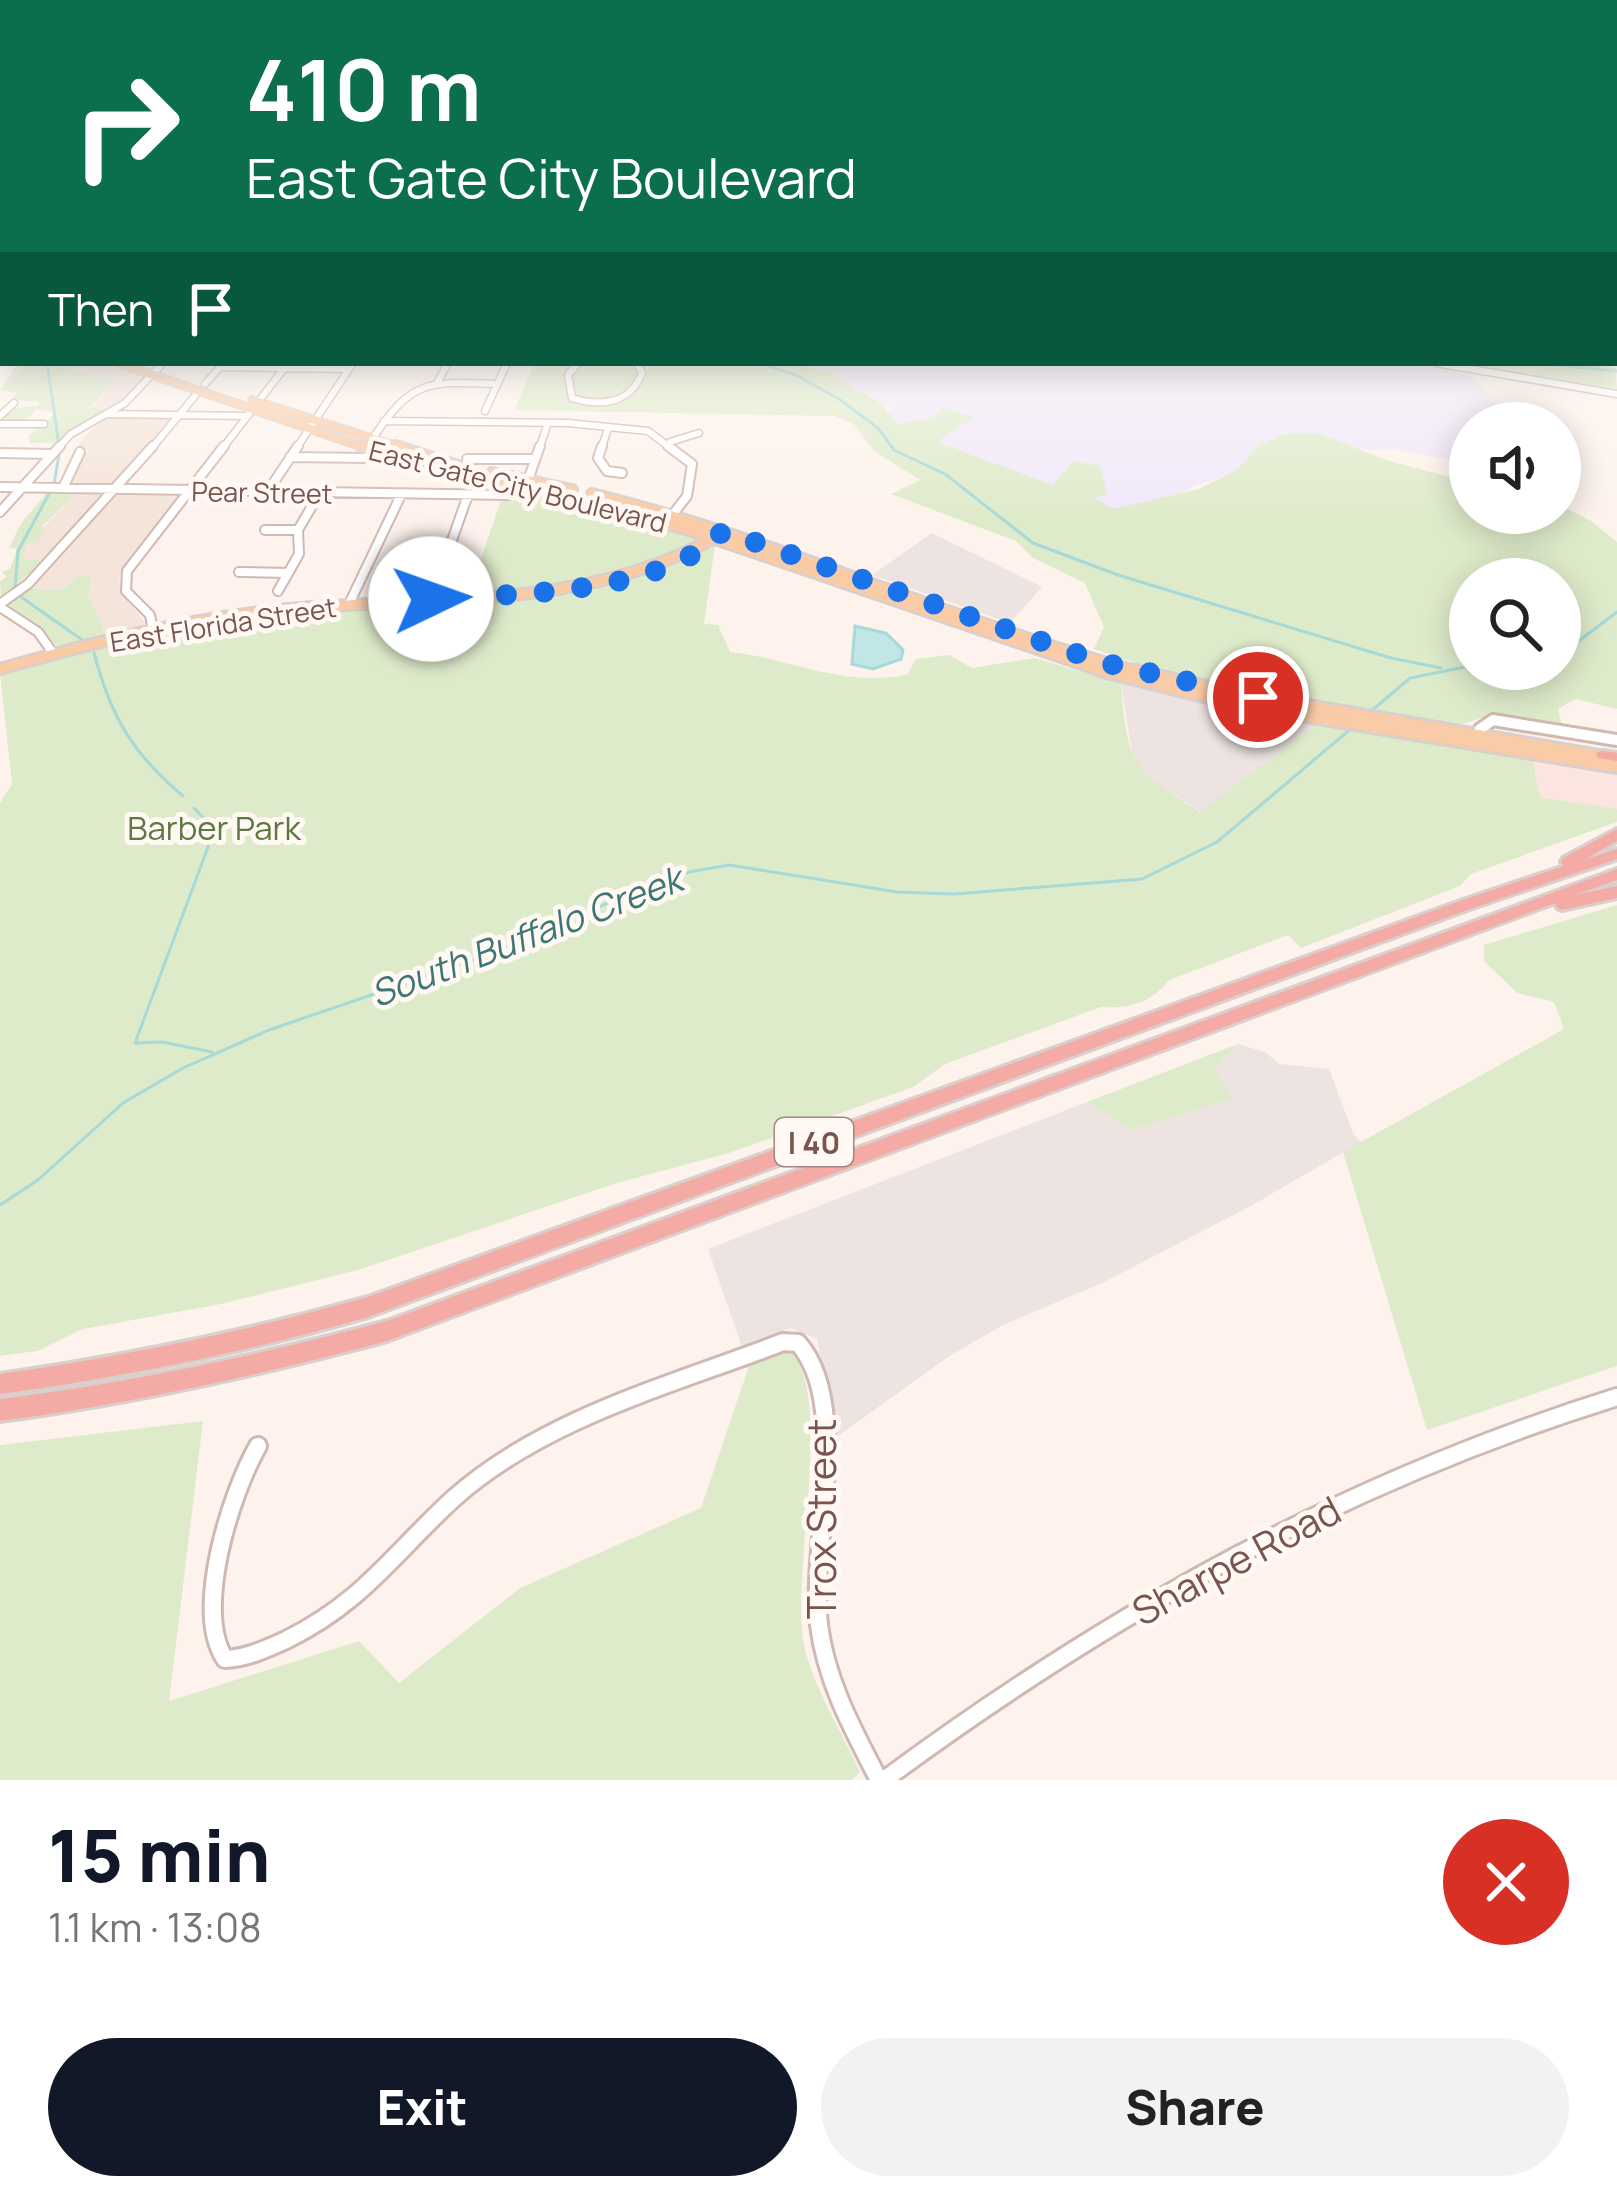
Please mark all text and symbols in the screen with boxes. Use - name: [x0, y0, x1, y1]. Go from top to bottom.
- text: 410 m: [246, 31, 482, 146]
- icon: right: [48, 48, 204, 204]
- text: East Gate City Boulevard: [246, 140, 857, 214]
- icon: arrive: [178, 276, 244, 342]
- text: Then: [48, 278, 154, 340]
- map controls: [1449, 402, 1581, 690]
- button: sound: [1449, 402, 1581, 534]
- street label: East Gate City Boulevard: [365, 431, 671, 541]
- street label: Pear Street: [191, 472, 333, 512]
- position arrow: [368, 536, 494, 662]
- button: search: [1449, 558, 1581, 690]
- street label: East Florida Street: [107, 588, 339, 660]
- pin: [1207, 646, 1309, 748]
- icon: arrive: [1225, 664, 1291, 730]
- park label: Barber Park: [127, 805, 302, 850]
- water label: South Buffalo Creek: [363, 852, 694, 1018]
- road number: I 40: [775, 1118, 853, 1166]
- street label: Trox Street: [794, 1419, 848, 1619]
- street label: Sharpe Road: [1122, 1482, 1350, 1638]
- text: 15 min: [48, 1805, 271, 1904]
- button: close: [1443, 1819, 1569, 1945]
- text: 1.1 km · 13:08: [48, 1900, 262, 1954]
- button: Exit: [48, 2038, 797, 2176]
- button: Share: [821, 2038, 1569, 2176]

